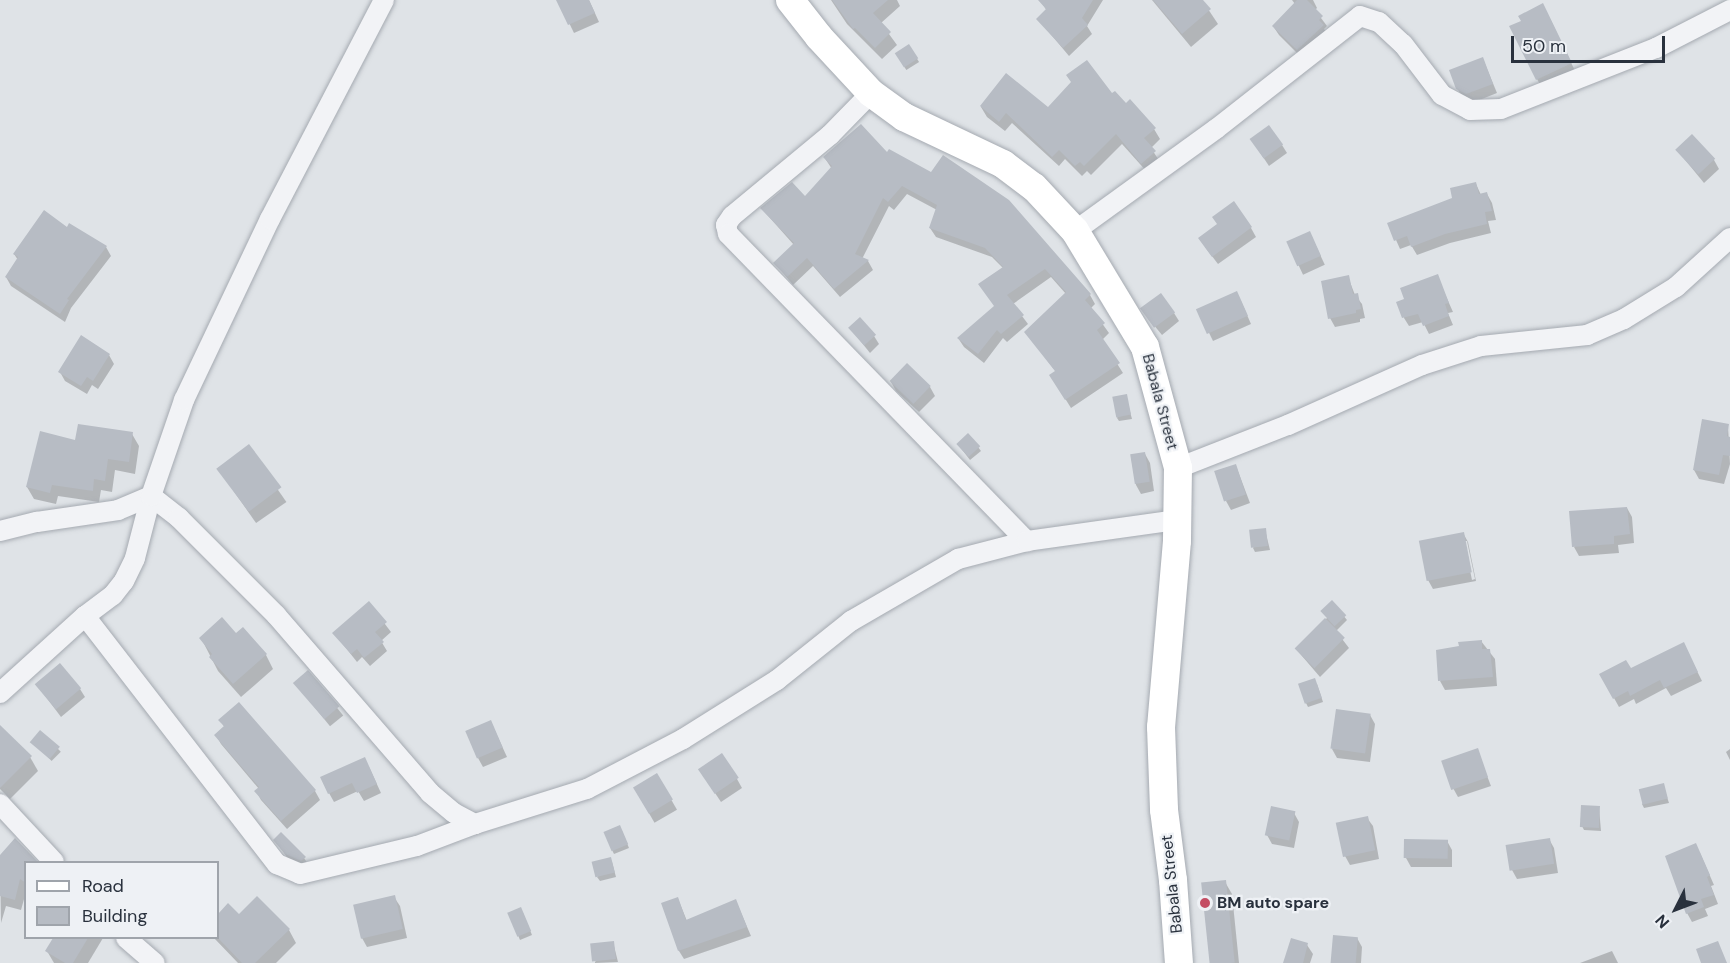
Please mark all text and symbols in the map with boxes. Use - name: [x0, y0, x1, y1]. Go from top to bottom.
- scale bar: [1514, 24, 1668, 62]
- text: 50 m: [1522, 34, 1566, 58]
- street label: Babala Street: [1138, 352, 1182, 452]
- street label: Babala Street: [1157, 834, 1187, 934]
- legend: [24, 861, 219, 939]
- text: Road: [82, 874, 124, 898]
- north arrow: [1646, 879, 1706, 939]
- place label: BM auto spare: [1217, 893, 1329, 913]
- marker: BM auto spare: [1198, 896, 1212, 910]
- text: Building: [82, 904, 147, 928]
- text: N: [1651, 910, 1674, 933]

